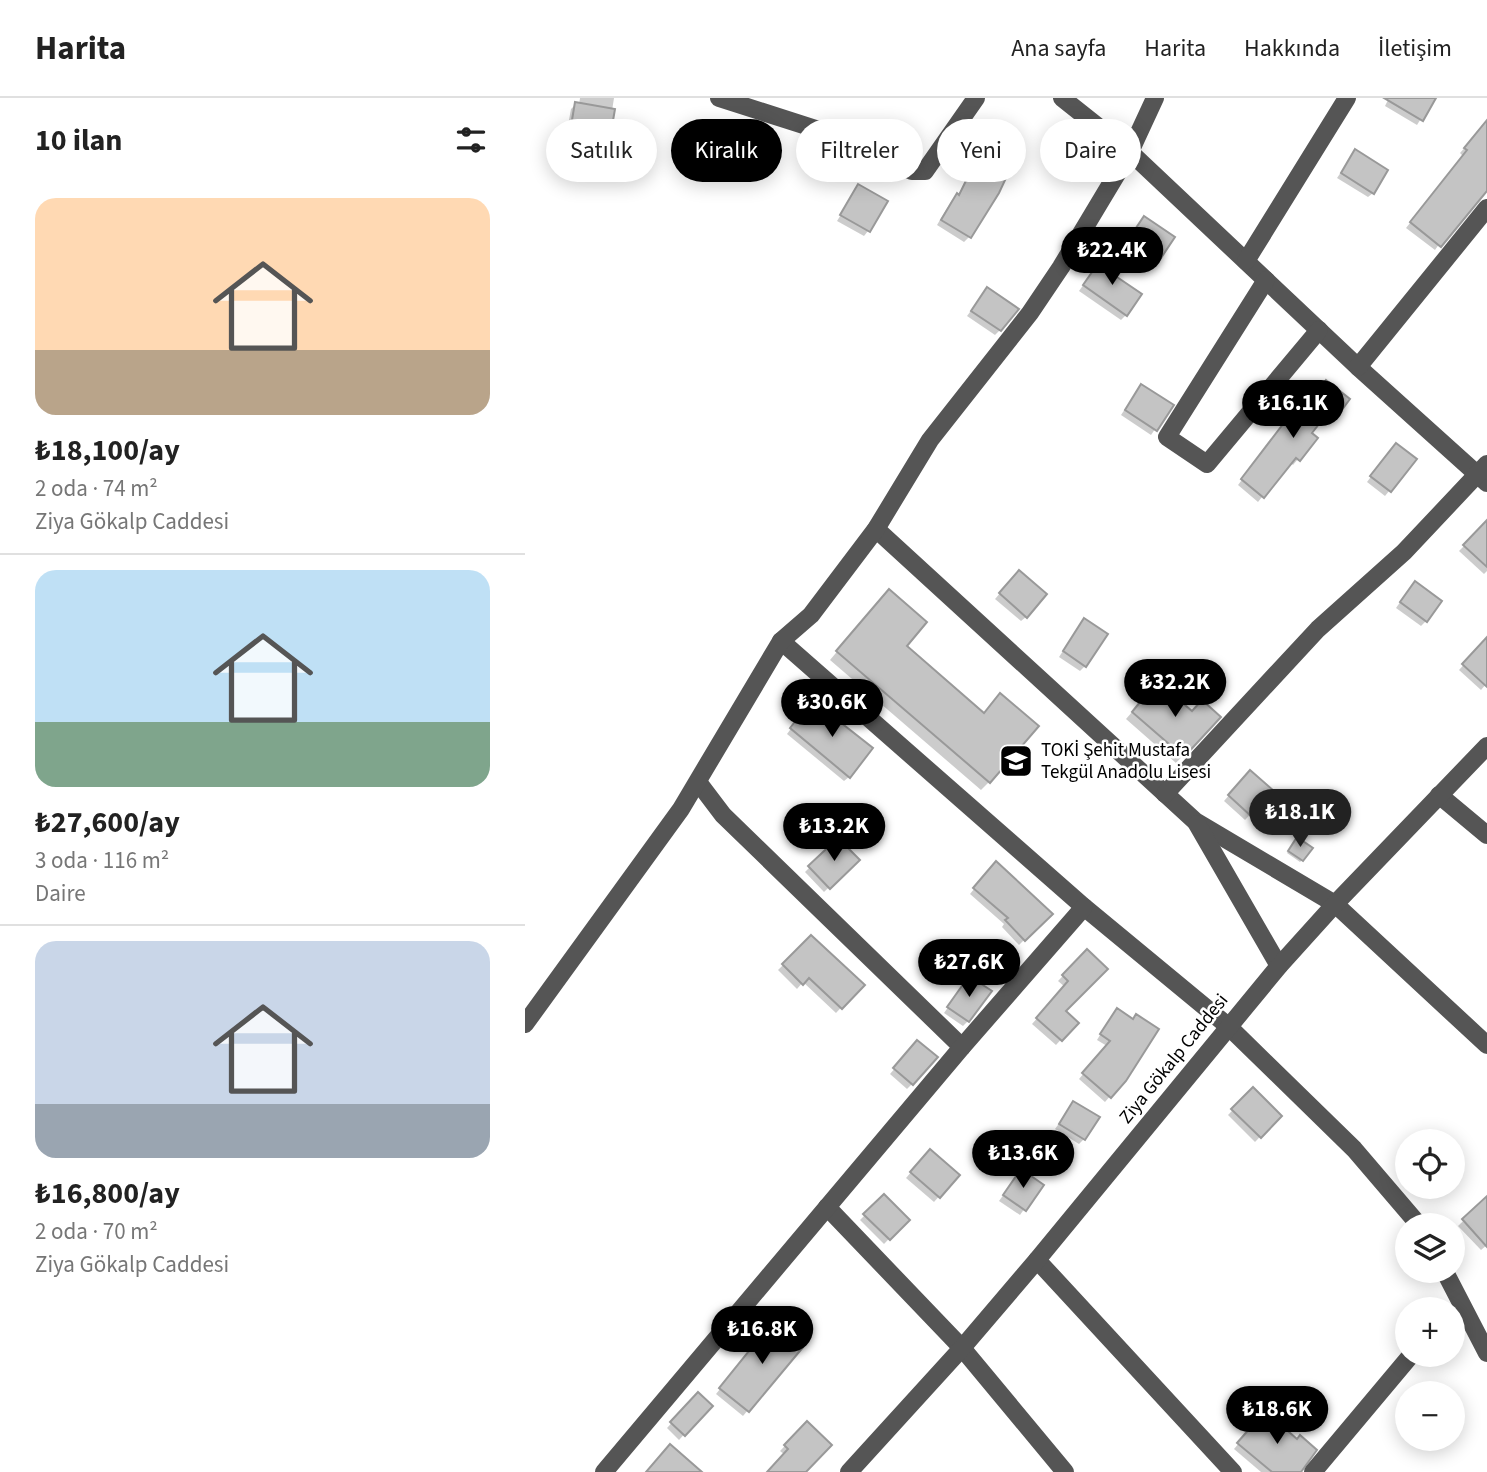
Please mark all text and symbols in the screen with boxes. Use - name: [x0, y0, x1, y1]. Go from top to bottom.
- text: Harita: [35, 25, 126, 72]
- text: Ana sayfa: [1011, 31, 1106, 66]
- text: Harita: [1144, 31, 1206, 66]
- text: Hakkında: [1244, 31, 1340, 66]
- text: İletişim: [1378, 31, 1452, 66]
- text: 10 ilan: [35, 119, 123, 162]
- chip: Satılık: [546, 119, 657, 182]
- chip: Kiralık: [671, 119, 782, 182]
- chip: Filtreler: [796, 119, 923, 182]
- chip: Yeni: [937, 119, 1026, 182]
- chip: Daire: [1040, 119, 1141, 182]
- icon: filters: [452, 121, 490, 159]
- pin: ₺22.4K: [1055, 228, 1169, 287]
- text: ₺22.4K: [1077, 233, 1147, 266]
- icon: home: [200, 243, 326, 369]
- pin: ₺16.1K: [1236, 380, 1350, 440]
- text: ₺16.1K: [1258, 386, 1328, 419]
- text: ₺18,100/ay: [35, 429, 180, 472]
- text: 2 oda · 74 m²: [35, 472, 158, 505]
- text: Ziya Gökalp Caddesi: [35, 505, 229, 538]
- icon: home: [200, 615, 326, 741]
- pin: ₺32.2K: [1118, 660, 1232, 719]
- text: ₺32.2K: [1140, 665, 1210, 698]
- pin: ₺30.6K: [775, 680, 889, 739]
- text: ₺30.6K: [797, 685, 867, 718]
- place label: TOKİ Şehit Mustafa Tekgül Anadolu Lisesi: [1041, 737, 1211, 786]
- school or university icon: TOKİ Şehit Mustafa Tekgül Anadolu Lisesi: [997, 742, 1035, 780]
- pin: ₺18.1K: [1243, 790, 1357, 849]
- text: ₺18.1K: [1265, 795, 1335, 828]
- text: ₺27,600/ay: [35, 801, 180, 844]
- pin: ₺13.2K: [777, 804, 891, 863]
- text: ₺13.2K: [799, 809, 869, 842]
- text: 3 oda · 116 m²: [35, 844, 169, 877]
- text: Daire: [35, 877, 86, 910]
- pin: ₺27.6K: [912, 940, 1026, 999]
- text: ₺27.6K: [934, 945, 1004, 978]
- icon: home: [200, 986, 326, 1112]
- street label: Ziya Gökalp Caddesi: [1113, 988, 1235, 1130]
- map controls: [1395, 1129, 1465, 1451]
- button: locate: [1395, 1129, 1465, 1199]
- pin: ₺13.6K: [966, 1130, 1080, 1190]
- text: ₺13.6K: [988, 1136, 1058, 1169]
- text: ₺16,800/ay: [35, 1172, 180, 1215]
- button: layers: [1395, 1213, 1465, 1283]
- text: 2 oda · 70 m²: [35, 1215, 158, 1248]
- text: Ziya Gökalp Caddesi: [35, 1248, 229, 1281]
- button: +: [1395, 1297, 1465, 1367]
- pin: ₺16.8K: [705, 1306, 819, 1366]
- text: ₺16.8K: [727, 1312, 797, 1345]
- button: −: [1395, 1381, 1465, 1451]
- pin: ₺18.6K: [1220, 1386, 1334, 1446]
- text: ₺18.6K: [1242, 1392, 1312, 1425]

